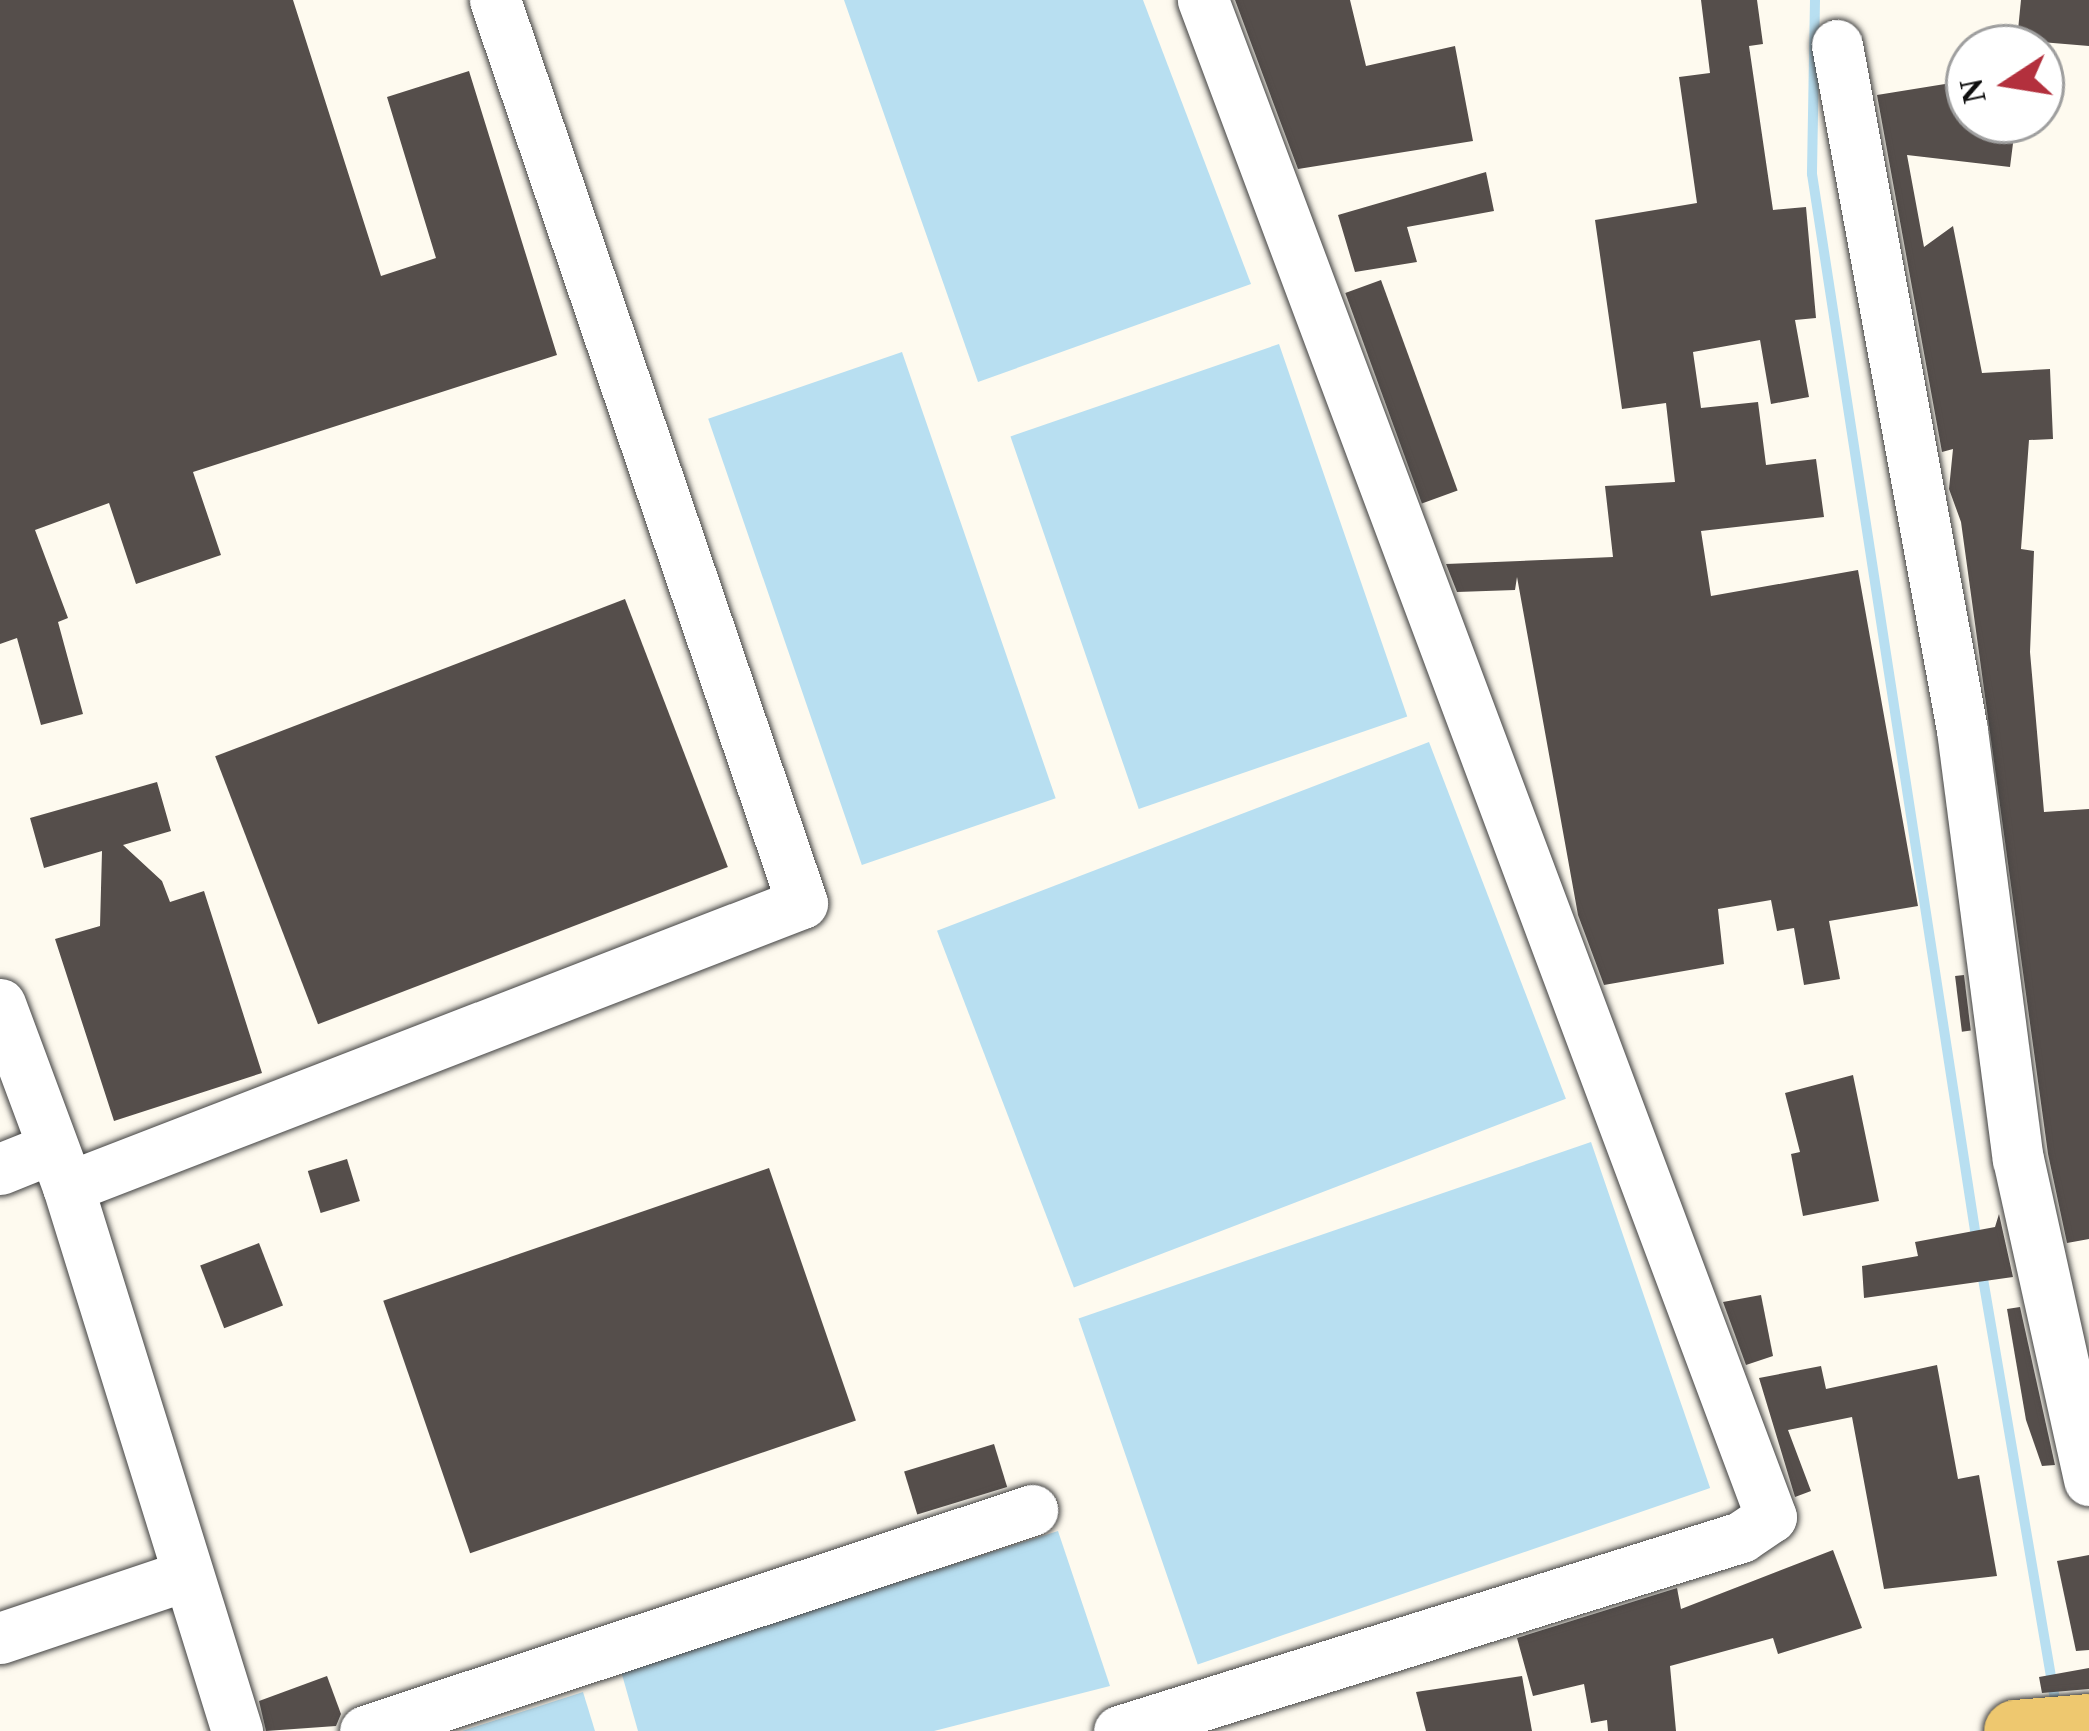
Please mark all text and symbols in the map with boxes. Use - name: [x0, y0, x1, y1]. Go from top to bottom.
- north arrow: [1945, 24, 2065, 144]
- text: N: [1953, 75, 1993, 106]

